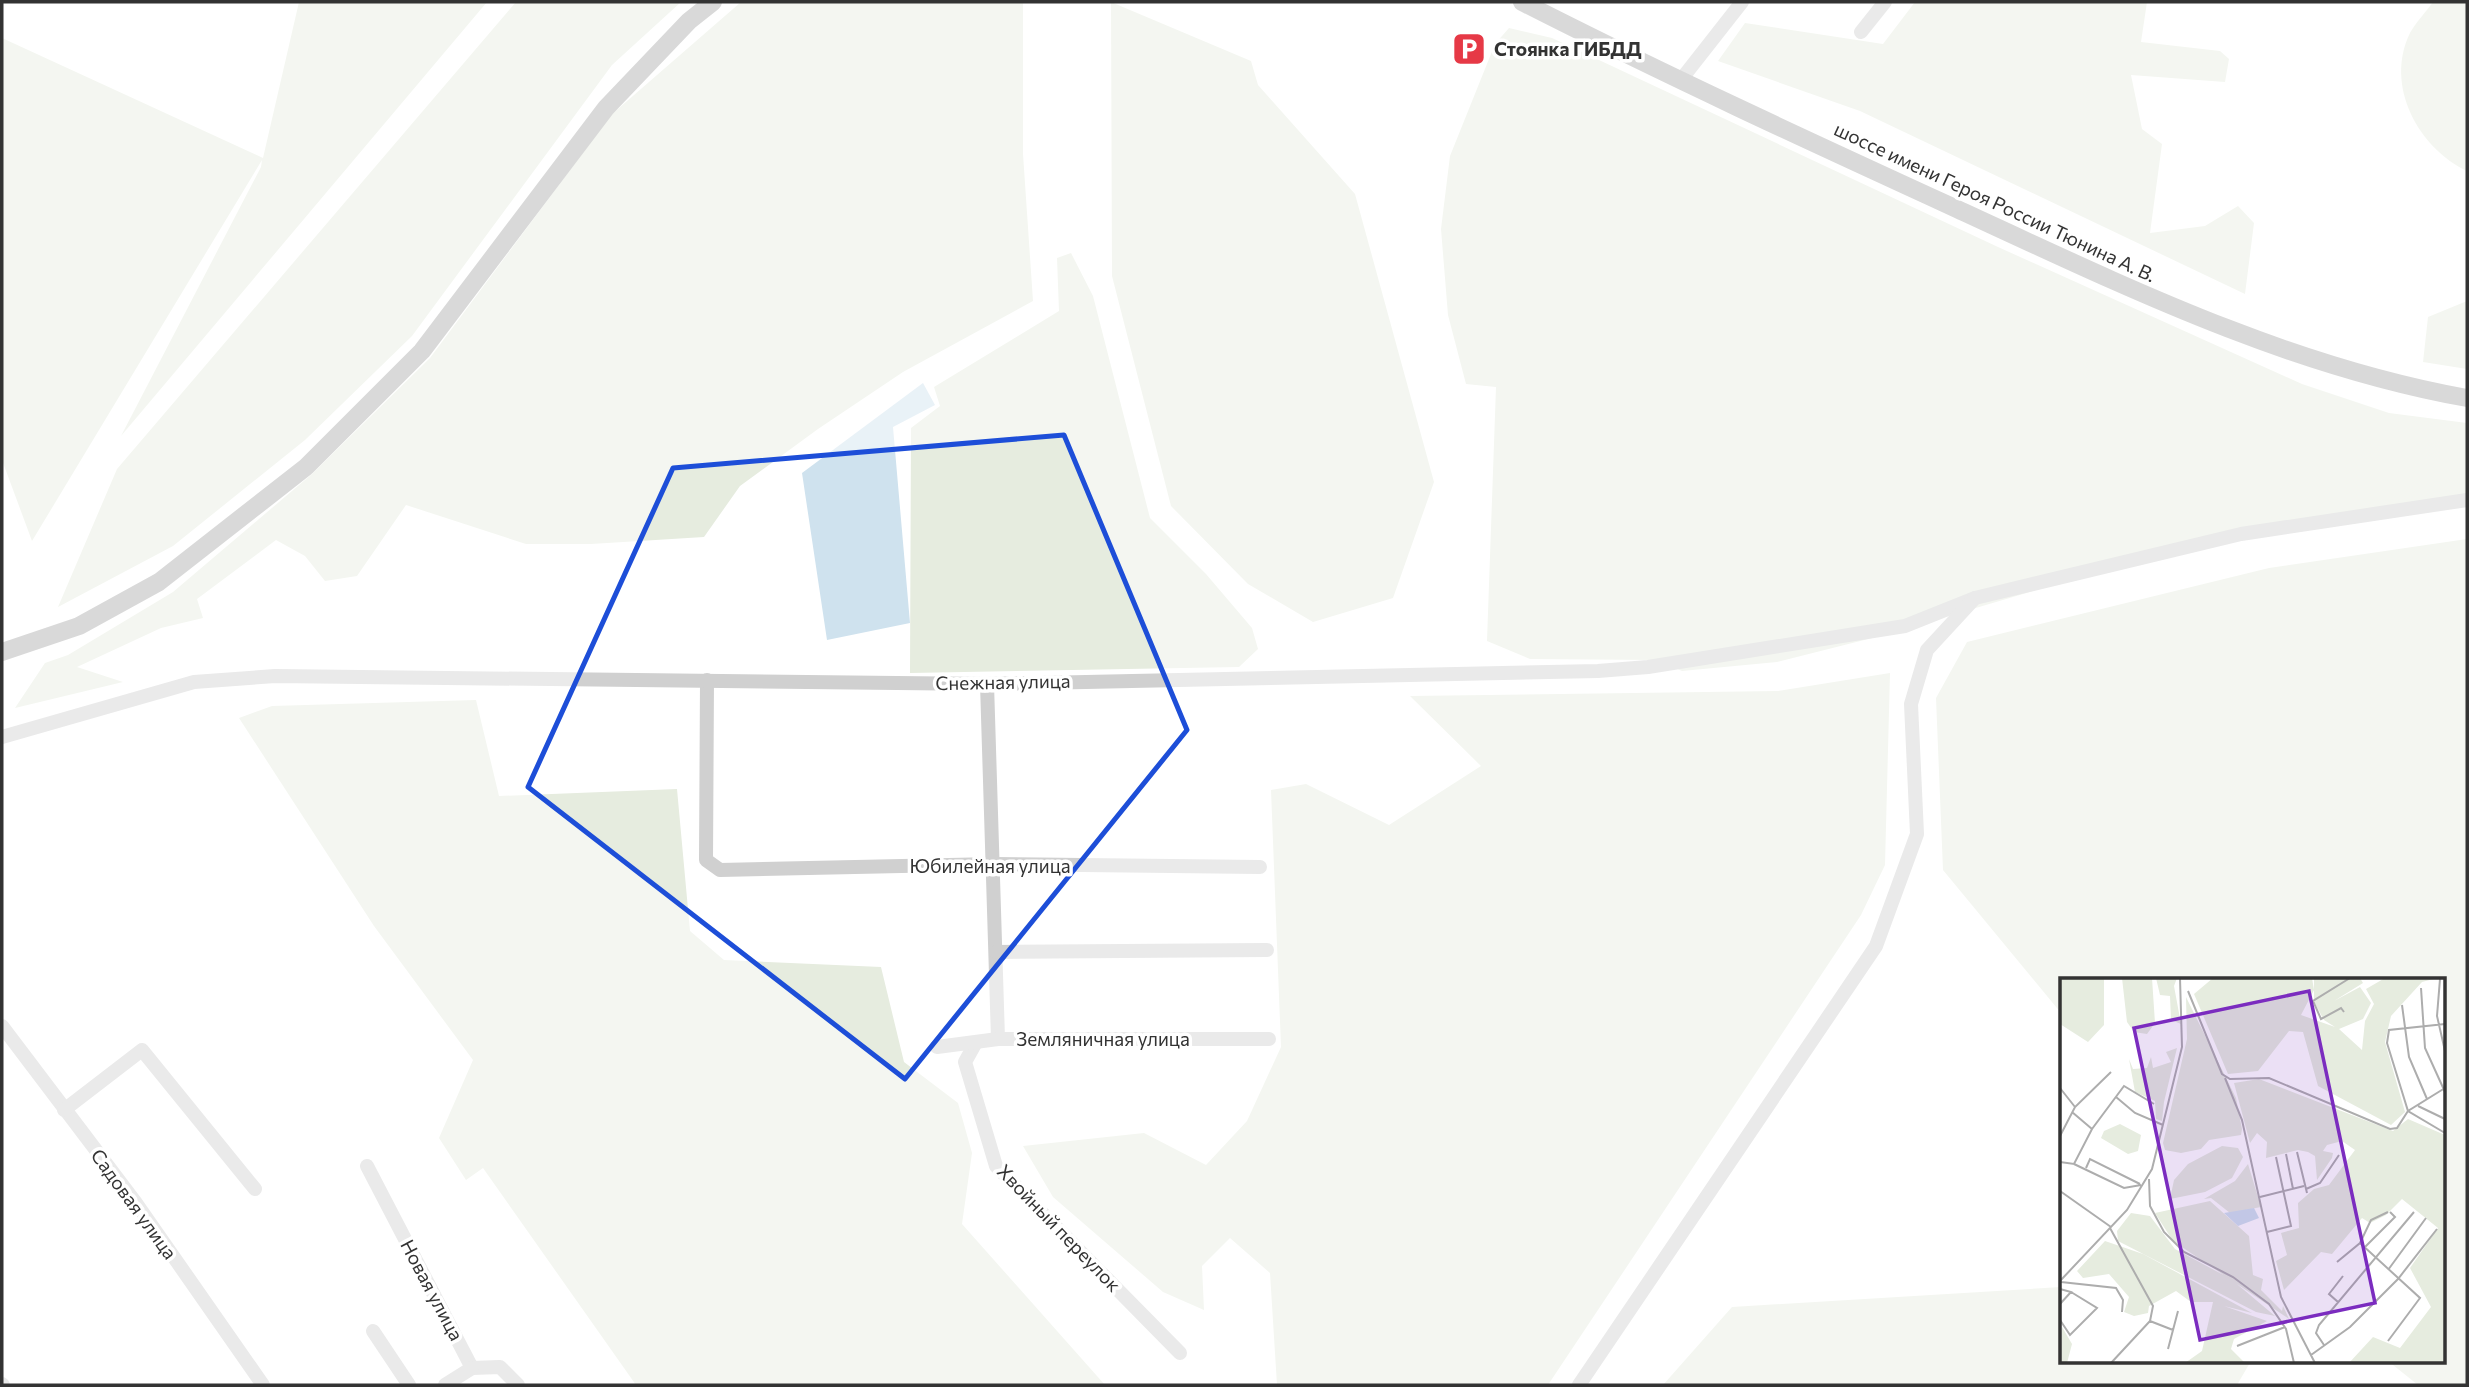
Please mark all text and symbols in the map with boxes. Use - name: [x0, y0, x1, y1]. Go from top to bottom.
- parking icon: Стоянка ГИБДД: [1450, 30, 1488, 68]
- place label: Стоянка ГИБДД: [1494, 37, 1642, 60]
- street label: шоссе имени Героя России Тюнина А. В.: [1831, 117, 2160, 286]
- street label: Снежная улица: [935, 669, 1071, 694]
- street label: Юбилейная улица: [909, 854, 1071, 877]
- inset map: [2060, 978, 2444, 1362]
- street label: Земляничная улица: [1016, 1027, 1190, 1050]
- street label: Садовая улица: [87, 1144, 182, 1263]
- street label: Хвойный переулок: [993, 1159, 1126, 1296]
- street label: Новая улица: [396, 1235, 469, 1344]

